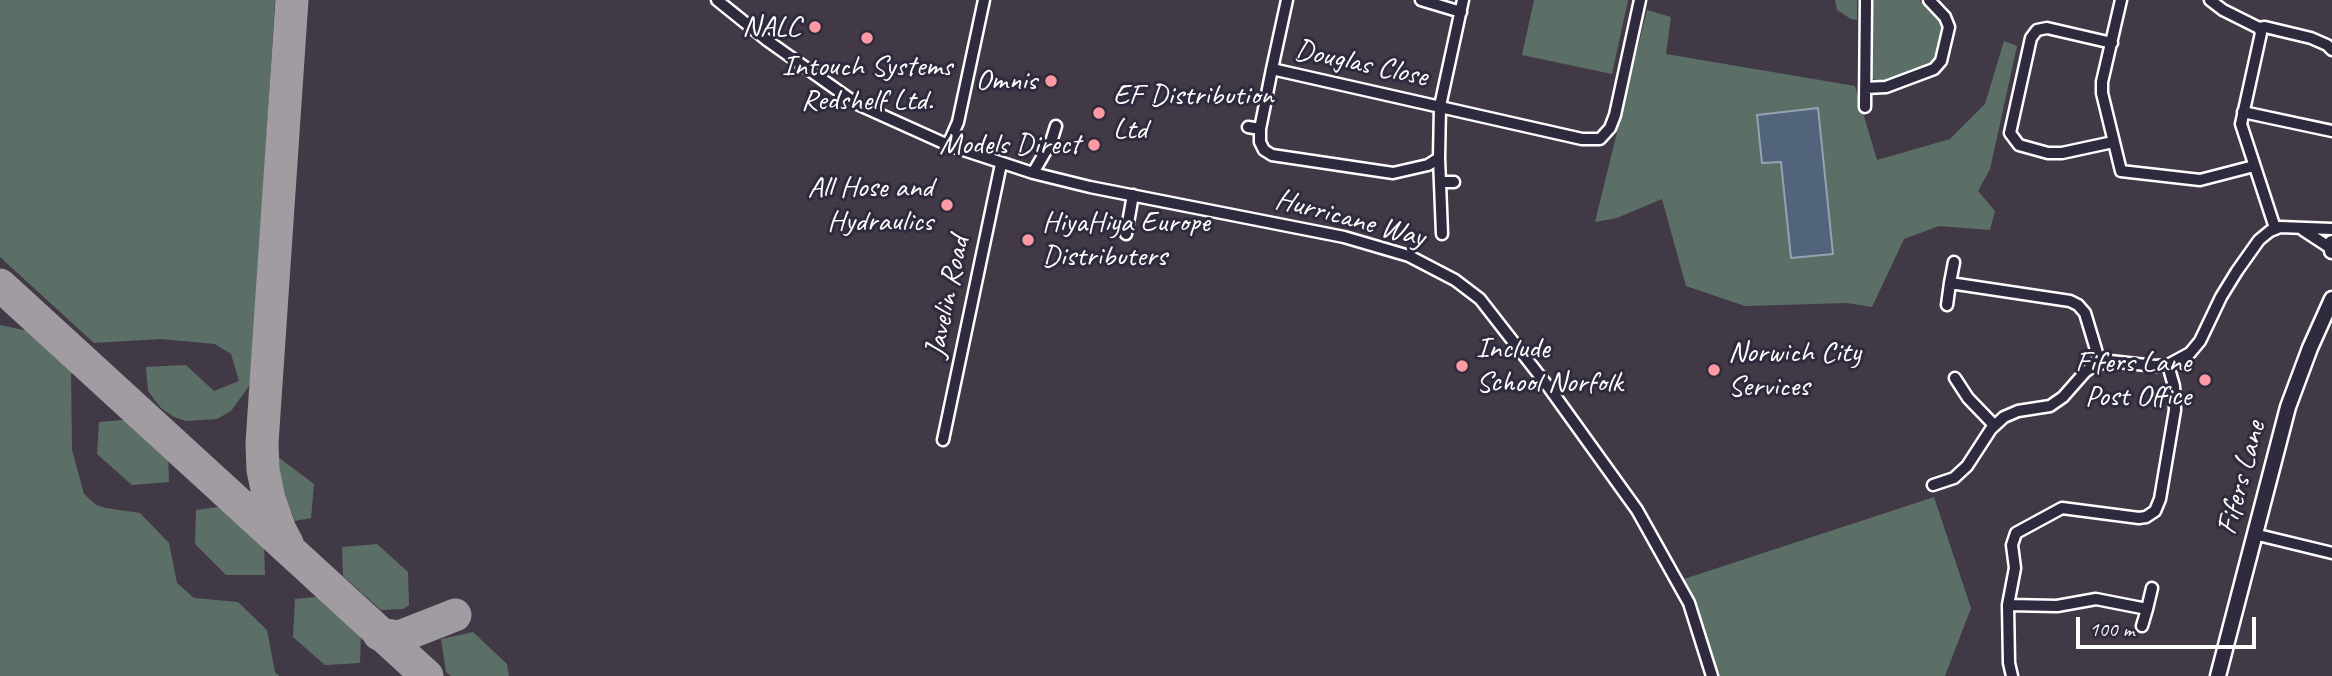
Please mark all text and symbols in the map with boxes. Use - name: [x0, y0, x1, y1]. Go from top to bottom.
- place label: NALC: [742, 9, 801, 45]
- marker: NALC: [807, 19, 823, 35]
- marker: Intouch Systems Redshelf Ltd.: [859, 30, 875, 46]
- street label: Douglas Close: [1291, 32, 1431, 96]
- place label: Intouch Systems Redshelf Ltd.: [782, 49, 952, 119]
- place label: Omnis: [975, 63, 1037, 99]
- marker: Omnis: [1043, 73, 1059, 89]
- place label: EF Distribution Ltd: [1113, 78, 1273, 148]
- marker: EF Distribution Ltd: [1091, 105, 1107, 121]
- place label: Models Direct: [939, 127, 1080, 163]
- marker: Models Direct: [1086, 137, 1102, 153]
- place label: All Hose and Hydraulics: [807, 170, 933, 240]
- street label: Hurricane Way: [1271, 182, 1429, 256]
- marker: All Hose and Hydraulics: [939, 197, 955, 213]
- place label: HiyaHiya Europe Distributers: [1042, 205, 1210, 276]
- marker: HiyaHiya Europe Distributers: [1020, 232, 1036, 248]
- street label: Javelin Road: [918, 233, 978, 361]
- place label: Include School Norfolk: [1476, 331, 1622, 402]
- place label: Norwich City Services: [1728, 335, 1861, 406]
- place label: Fifers Lane Post Office: [2075, 345, 2191, 416]
- marker: Include School Norfolk: [1454, 358, 1470, 374]
- marker: Norwich City Services: [1706, 362, 1722, 378]
- marker: Fifers Lane Post Office: [2197, 372, 2213, 388]
- street label: Fifers Lane: [2210, 417, 2274, 539]
- scale bar: [2080, 602, 2260, 646]
- text: 100 m: [2089, 616, 2134, 642]

